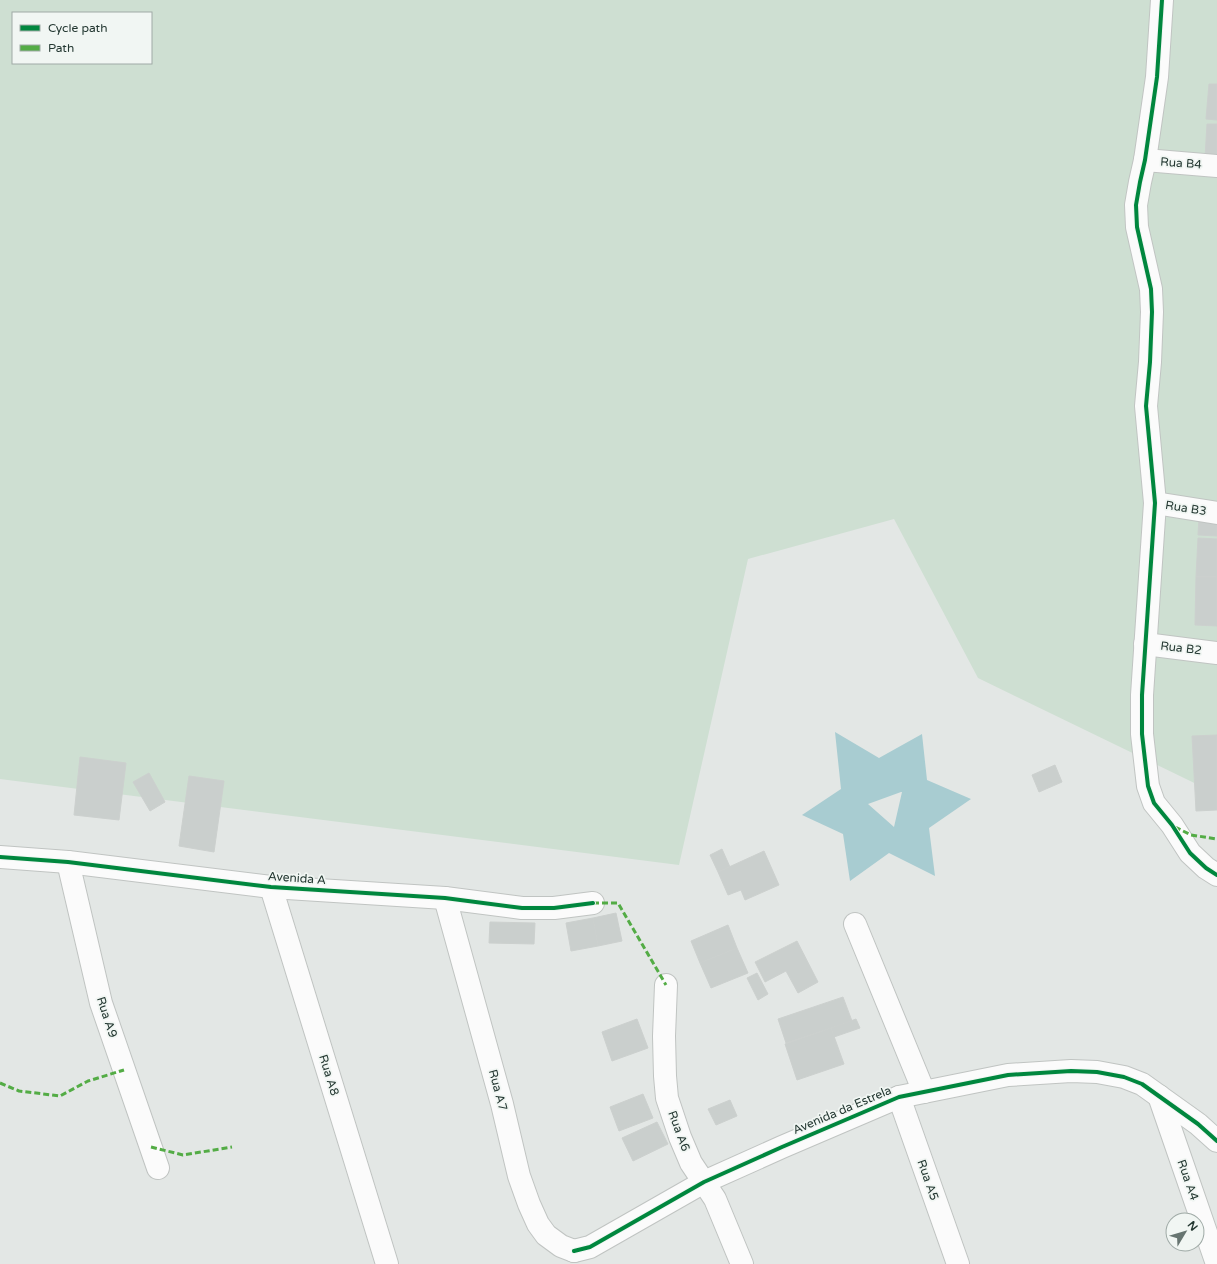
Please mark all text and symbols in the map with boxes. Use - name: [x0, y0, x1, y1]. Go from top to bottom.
- legend: [12, 12, 152, 64]
- text: Cycle path: [48, 21, 107, 35]
- text: Path: [48, 41, 74, 55]
- street label: Rua B4: [1160, 155, 1203, 171]
- street label: Rua B3: [1164, 498, 1208, 518]
- street label: Rua B2: [1160, 639, 1202, 657]
- street label: Avenida A: [267, 869, 327, 887]
- street label: Rua A9: [94, 995, 120, 1039]
- street label: Rua A8: [316, 1053, 342, 1097]
- street label: Rua A7: [486, 1068, 510, 1112]
- street label: Avenida da Estrela: [791, 1083, 893, 1137]
- street label: Rua A6: [665, 1109, 693, 1153]
- street label: Rua A5: [915, 1158, 941, 1202]
- street label: Rua A4: [1175, 1158, 1202, 1203]
- north arrow: [1165, 1212, 1205, 1252]
- text: N: [1185, 1219, 1200, 1234]

